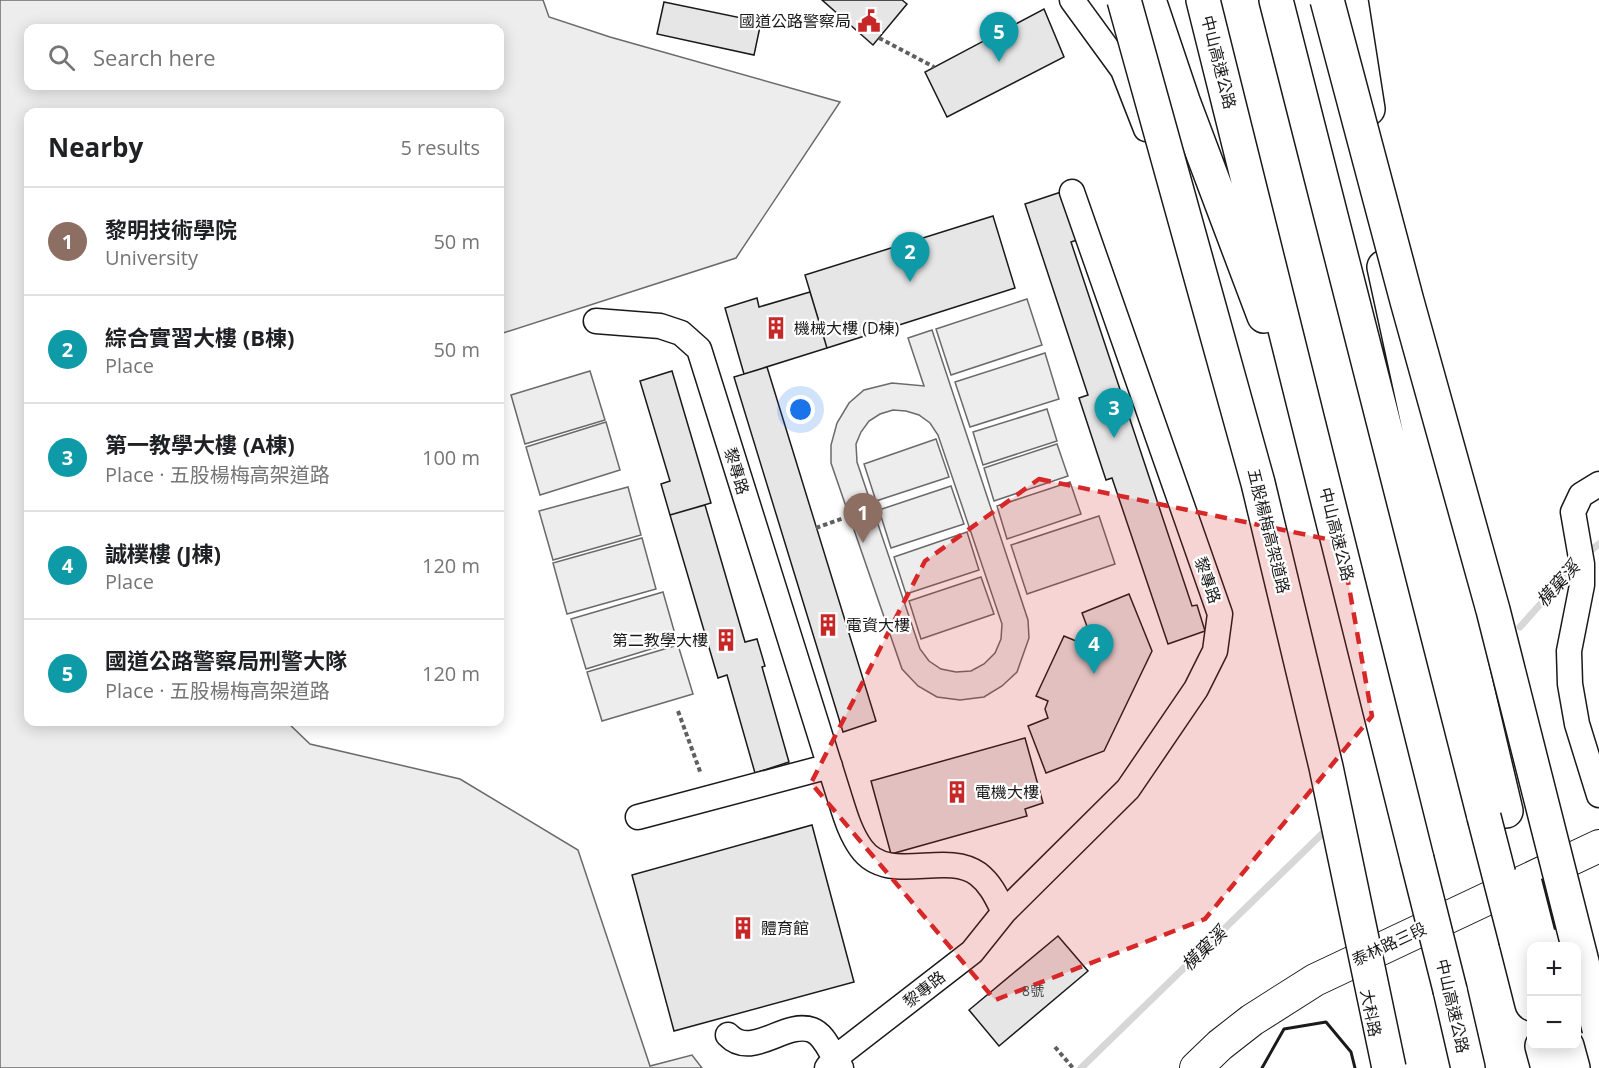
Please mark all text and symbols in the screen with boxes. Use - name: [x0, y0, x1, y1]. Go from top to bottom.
- public building icon: 國道公路警察局: [856, 8, 882, 34]
- place label: 國道公路警察局: [739, 10, 851, 32]
- pin: 5: [980, 13, 1018, 62]
- street label: 中山高速公路: [1197, 13, 1241, 111]
- search box: [24, 24, 504, 90]
- icon: search: [45, 41, 78, 74]
- text: Search here: [93, 42, 216, 72]
- text: Nearby: [48, 129, 143, 165]
- text: 5 results: [400, 134, 480, 161]
- text: 黎明技術學院: [105, 214, 237, 244]
- text: 1: [62, 228, 73, 255]
- text: 50 m: [433, 228, 480, 255]
- pin: 2: [890, 232, 930, 282]
- text: University: [105, 244, 198, 271]
- building icon: 機械大樓 (D棟): [763, 315, 789, 341]
- place label: 機械大樓 (D棟): [794, 317, 899, 339]
- text: 綜合實習大樓 (B棟): [105, 322, 294, 352]
- text: 2: [62, 336, 73, 363]
- text: 50 m: [433, 336, 480, 363]
- text: Place: [105, 352, 154, 379]
- pin: 3: [1094, 388, 1134, 438]
- your location: [786, 395, 815, 424]
- text: 第一教學大樓 (A棟): [105, 429, 295, 459]
- text: 3: [62, 444, 73, 471]
- text: 100 m: [422, 444, 480, 471]
- street label: 黎專路: [719, 445, 755, 497]
- text: Place · 五股楊梅高架道路: [105, 461, 330, 488]
- street label: 五股楊梅高架道路: [1243, 466, 1295, 596]
- street label: 中山高速公路: [1315, 485, 1359, 583]
- pin: 1: [844, 494, 882, 543]
- text: 誠樸樓 (J棟): [105, 538, 221, 568]
- text: 4: [62, 552, 73, 579]
- text: 120 m: [422, 552, 480, 579]
- water label: 橫窠溪: [1530, 553, 1586, 611]
- street label: 黎專路: [1190, 554, 1226, 606]
- text: Place: [105, 568, 154, 595]
- building icon: 電資大樓: [815, 612, 841, 638]
- place label: 電資大樓: [846, 614, 910, 636]
- pin: 4: [1074, 624, 1114, 674]
- building icon: 第二教學大樓: [713, 627, 739, 653]
- place label: 第二教學大樓: [612, 629, 708, 651]
- text: 國道公路警察局刑警大隊: [105, 645, 347, 675]
- text: 5: [62, 660, 73, 687]
- text: 120 m: [422, 660, 480, 687]
- text: Place · 五股楊梅高架道路: [105, 677, 330, 704]
- building icon: 電機大樓: [944, 779, 970, 805]
- place label: 電機大樓: [975, 781, 1039, 803]
- building icon: 體育館: [730, 915, 756, 941]
- place label: 體育館: [761, 917, 809, 939]
- street label: 泰林路三段: [1348, 917, 1430, 971]
- water label: 橫窠溪: [1176, 919, 1233, 976]
- map controls: [1527, 942, 1581, 1050]
- button: +: [1527, 942, 1581, 996]
- street label: 中山高速公路: [1431, 957, 1475, 1055]
- street label: 黎專路: [898, 966, 950, 1012]
- house number: 8號: [1022, 981, 1044, 1000]
- street label: 大科路: [1356, 987, 1386, 1039]
- button: −: [1527, 996, 1581, 1050]

